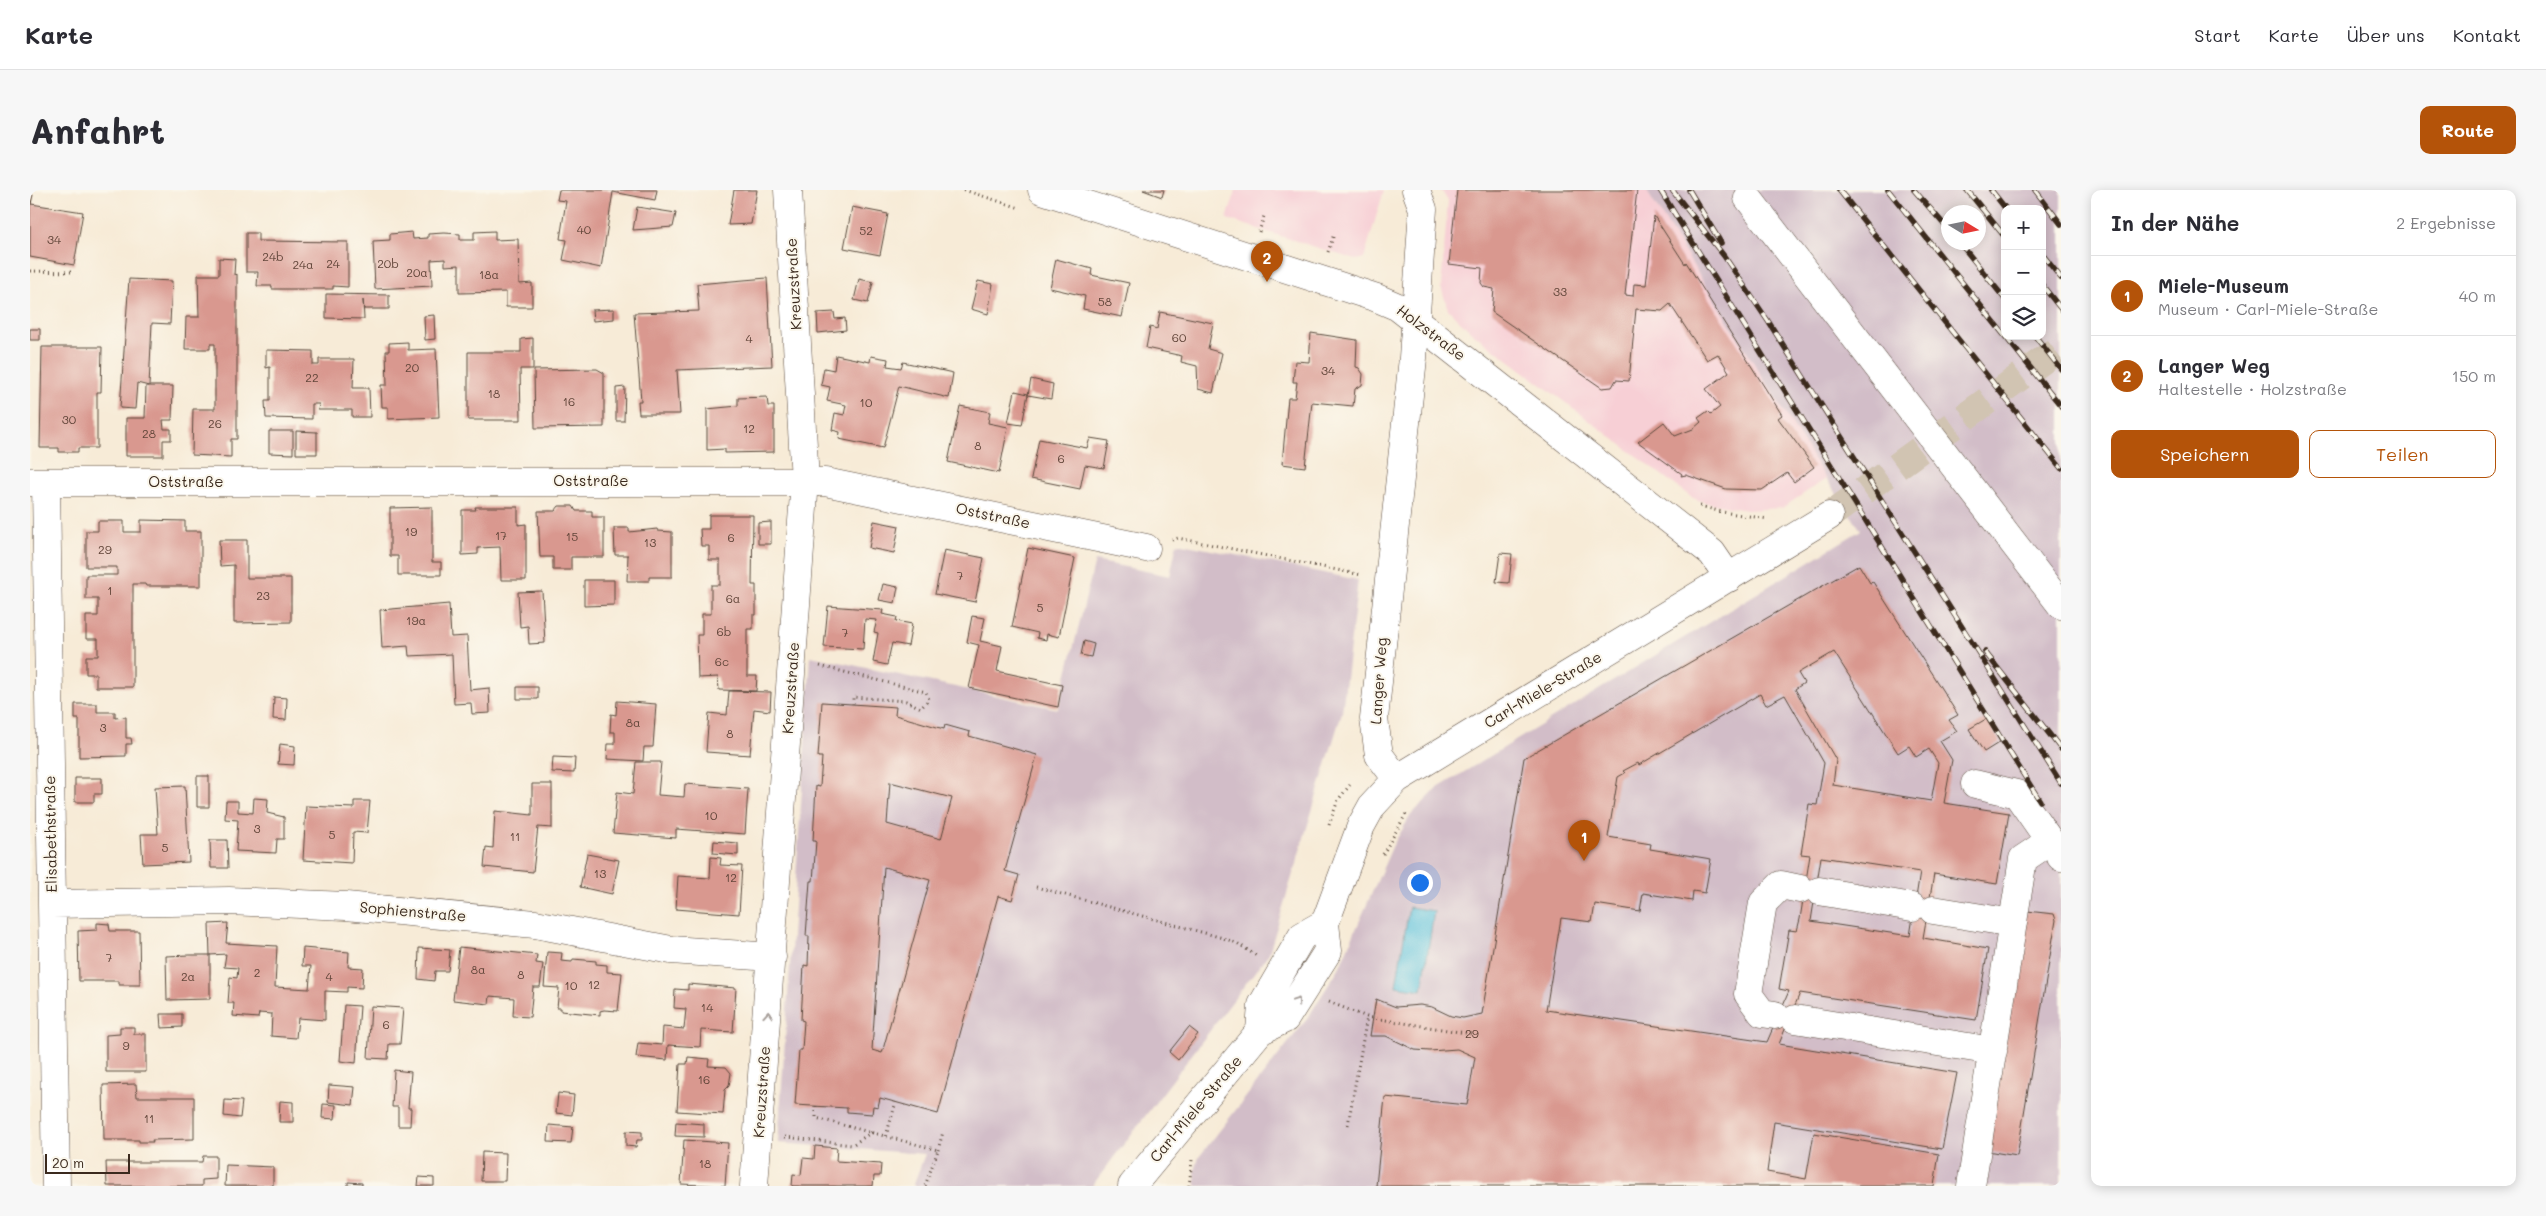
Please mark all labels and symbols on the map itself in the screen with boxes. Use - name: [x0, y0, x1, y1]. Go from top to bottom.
- north arrow: [1941, 205, 1986, 250]
- house number: 40: [577, 221, 592, 237]
- house number: 52: [859, 222, 873, 238]
- house number: 34: [47, 231, 61, 247]
- street label: Kreuzstraße: [781, 238, 805, 331]
- pin: 2: [1251, 241, 1283, 282]
- house number: 24b: [262, 248, 284, 264]
- house number: 24: [326, 255, 340, 271]
- house number: 20b: [377, 255, 399, 271]
- house number: 24a: [292, 256, 314, 272]
- house number: 20a: [406, 264, 428, 280]
- house number: 18a: [479, 266, 499, 282]
- house number: 33: [1553, 283, 1567, 299]
- house number: 58: [1098, 293, 1112, 309]
- street label: Holzstraße: [1393, 300, 1470, 365]
- house number: 60: [1172, 329, 1187, 345]
- house number: 4: [745, 330, 753, 346]
- house number: 20: [405, 359, 420, 375]
- house number: 34: [1321, 362, 1335, 378]
- house number: 22: [305, 369, 319, 385]
- house number: 18: [488, 385, 500, 401]
- house number: 16: [563, 393, 575, 409]
- house number: 10: [860, 394, 873, 410]
- house number: 30: [62, 411, 77, 427]
- house number: 26: [208, 415, 222, 431]
- house number: 12: [743, 420, 755, 436]
- house number: 28: [142, 425, 156, 441]
- house number: 8: [974, 437, 982, 453]
- house number: 6: [1057, 450, 1065, 466]
- street label: Oststraße: [553, 470, 629, 490]
- street label: Oststraße: [148, 471, 224, 491]
- street label: Oststraße: [954, 497, 1032, 533]
- house number: 19: [405, 523, 417, 539]
- house number: 17: [495, 527, 507, 543]
- house number: 15: [566, 528, 578, 544]
- house number: 6: [727, 529, 735, 545]
- house number: 13: [644, 534, 656, 550]
- house number: 29: [98, 541, 112, 557]
- house number: 7: [957, 567, 964, 583]
- house number: 1: [107, 582, 113, 598]
- house number: 23: [256, 587, 270, 603]
- house number: 6a: [726, 590, 740, 606]
- house number: 5: [1037, 599, 1044, 615]
- house number: 19a: [406, 612, 426, 628]
- house number: 6b: [717, 623, 731, 639]
- house number: 7: [842, 624, 849, 640]
- street label: Langer Weg: [1365, 637, 1391, 725]
- street label: Kreuzstraße: [777, 641, 803, 735]
- street label: Carl-Miele-Straße: [1480, 646, 1605, 732]
- house number: 6c: [715, 653, 729, 669]
- house number: 8a: [626, 714, 640, 730]
- house number: 3: [99, 719, 107, 735]
- house number: 8: [726, 725, 734, 741]
- street label: Elisabethstraße: [39, 775, 61, 893]
- house number: 10: [705, 807, 718, 823]
- house number: 3: [253, 820, 261, 836]
- pin: 1: [1568, 820, 1600, 861]
- house number: 5: [329, 826, 336, 842]
- house number: 11: [510, 828, 520, 844]
- house number: 5: [162, 839, 169, 855]
- house number: 13: [594, 865, 606, 881]
- house number: 12: [725, 869, 737, 885]
- your location: [1407, 870, 1433, 896]
- street label: Sophienstraße: [359, 896, 467, 926]
- house number: 7: [106, 949, 113, 965]
- house number: 8a: [471, 961, 485, 977]
- house number: 2: [254, 964, 260, 980]
- house number: 8: [517, 966, 525, 982]
- house number: 2a: [181, 968, 195, 984]
- house number: 4: [325, 968, 333, 984]
- house number: 12: [588, 976, 600, 992]
- house number: 10: [565, 977, 578, 993]
- one-way arrow: [1291, 997, 1300, 1007]
- house number: 14: [701, 999, 713, 1015]
- one-way arrow: [762, 1011, 773, 1019]
- house number: 6: [382, 1016, 390, 1032]
- house number: 29: [1465, 1025, 1479, 1041]
- house number: 9: [122, 1037, 130, 1053]
- street label: Kreuzstraße: [748, 1045, 774, 1139]
- street label: Carl-Miele-Straße: [1145, 1051, 1246, 1166]
- house number: 16: [698, 1071, 710, 1087]
- house number: 11: [144, 1110, 154, 1126]
- scale bar: [45, 1151, 130, 1174]
- house number: 18: [699, 1155, 711, 1171]

